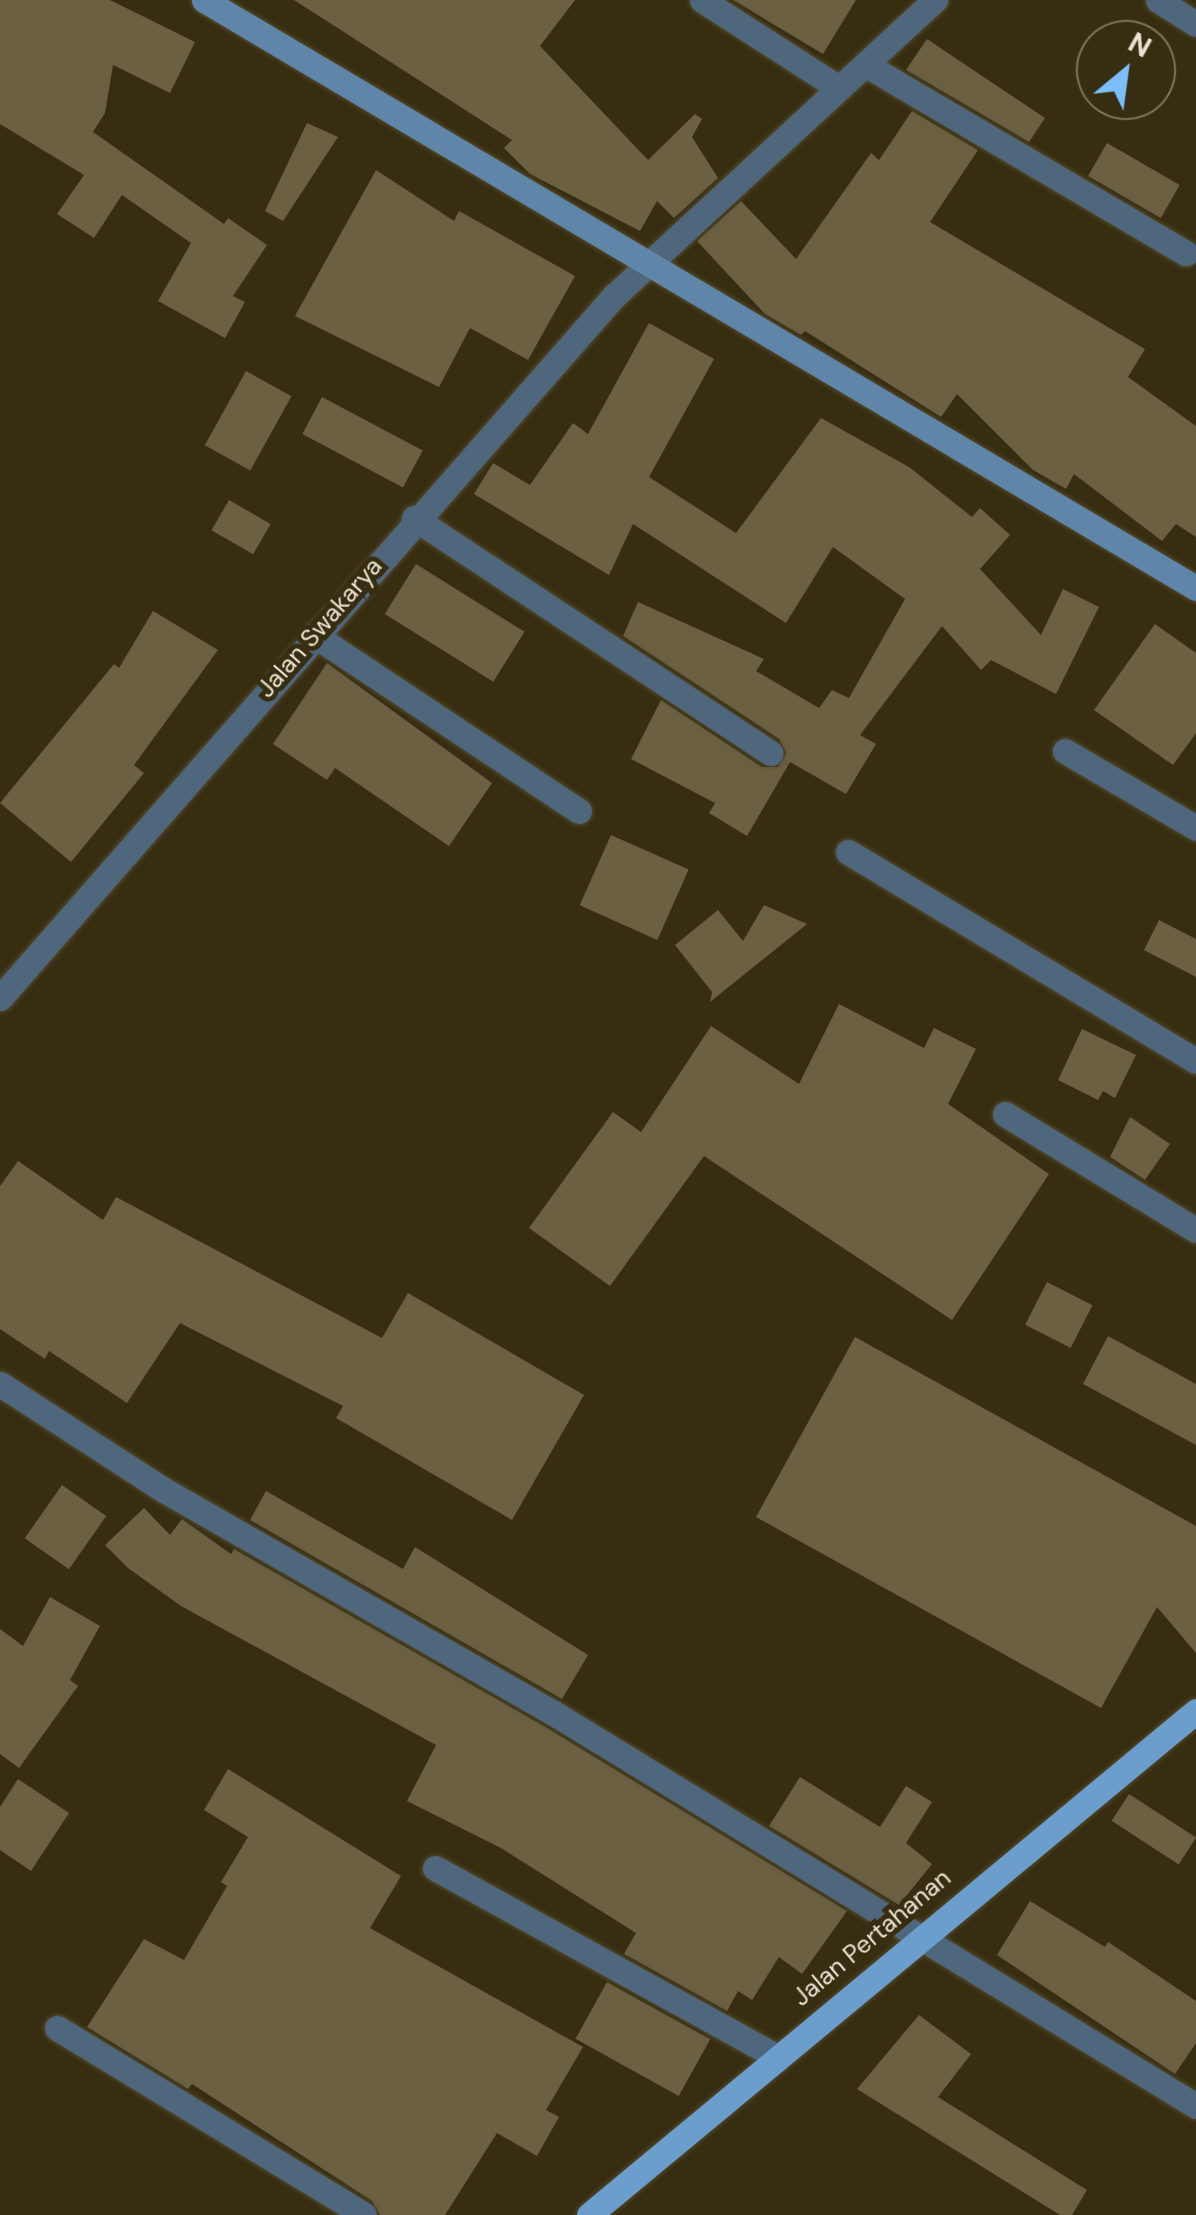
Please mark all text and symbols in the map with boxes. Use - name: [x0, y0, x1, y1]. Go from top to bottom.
- north arrow: [1076, 20, 1176, 120]
- text: N: [1122, 24, 1158, 66]
- street label: Jalan Swakarya: [251, 552, 389, 704]
- street label: Jalan Pertahanan: [787, 1863, 957, 2013]

